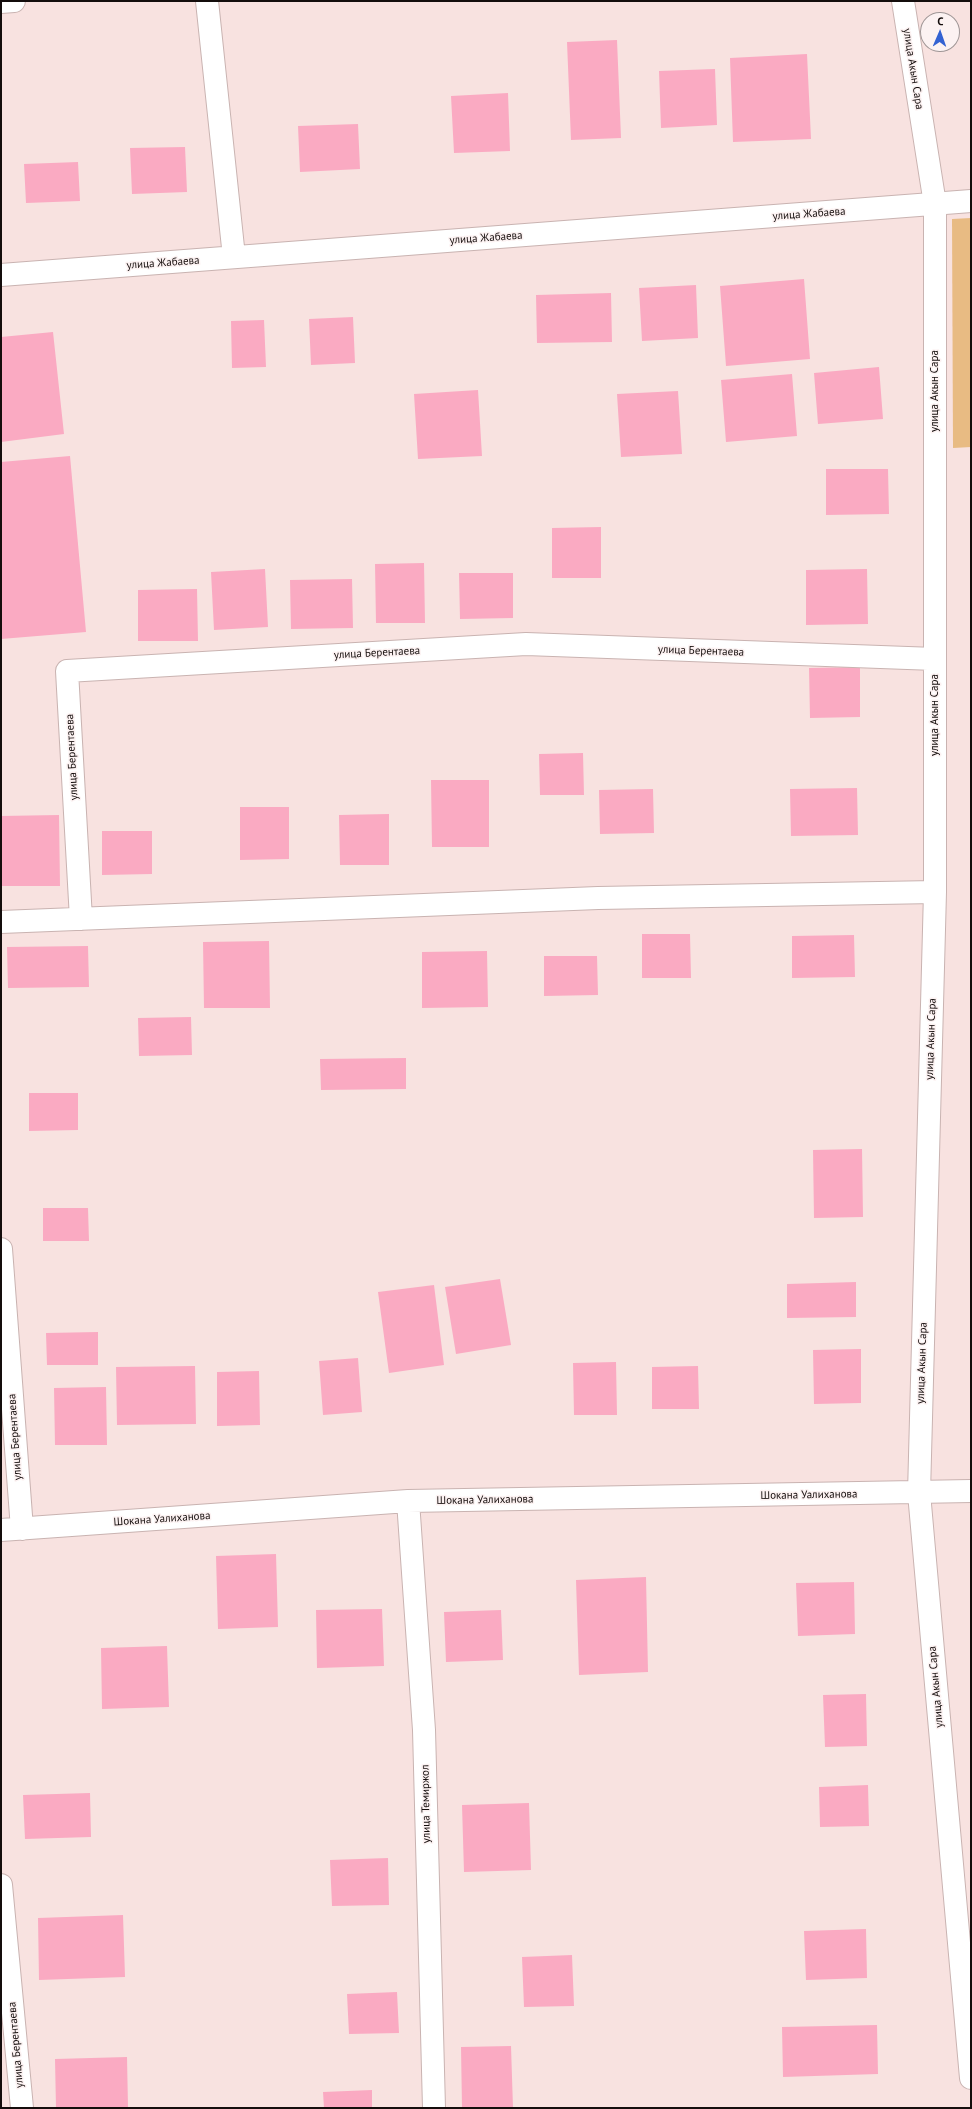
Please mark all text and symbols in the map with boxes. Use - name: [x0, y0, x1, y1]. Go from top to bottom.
- north arrow: [920, 12, 960, 52]
- text: С: [937, 14, 944, 28]
- street label: улица Акын Сара: [900, 28, 926, 110]
- street label: улица Жабаева: [772, 205, 846, 223]
- street label: улица Жабаева: [449, 229, 523, 247]
- street label: улица Жабаева: [126, 254, 200, 272]
- street label: улица Акын Сара: [928, 350, 942, 432]
- street label: улица Берентаева: [658, 643, 744, 659]
- street label: улица Берентаева: [334, 644, 420, 662]
- street label: улица Акын Сара: [928, 674, 942, 756]
- street label: улица Берентаева: [63, 714, 81, 800]
- street label: улица Акын Сара: [923, 998, 939, 1080]
- street label: улица Акын Сара: [914, 1322, 930, 1404]
- street label: улица Берентаева: [5, 1393, 25, 1481]
- street label: Шокана Уалиханова: [760, 1488, 858, 1502]
- street label: Шокана Уалиханова: [436, 1493, 534, 1507]
- street label: Шокана Уалиханова: [113, 1509, 211, 1529]
- street label: улица Акын Сара: [926, 1646, 946, 1728]
- street label: улица Темиржол: [419, 1765, 433, 1843]
- street label: улица Берентаева: [6, 2001, 26, 2089]

